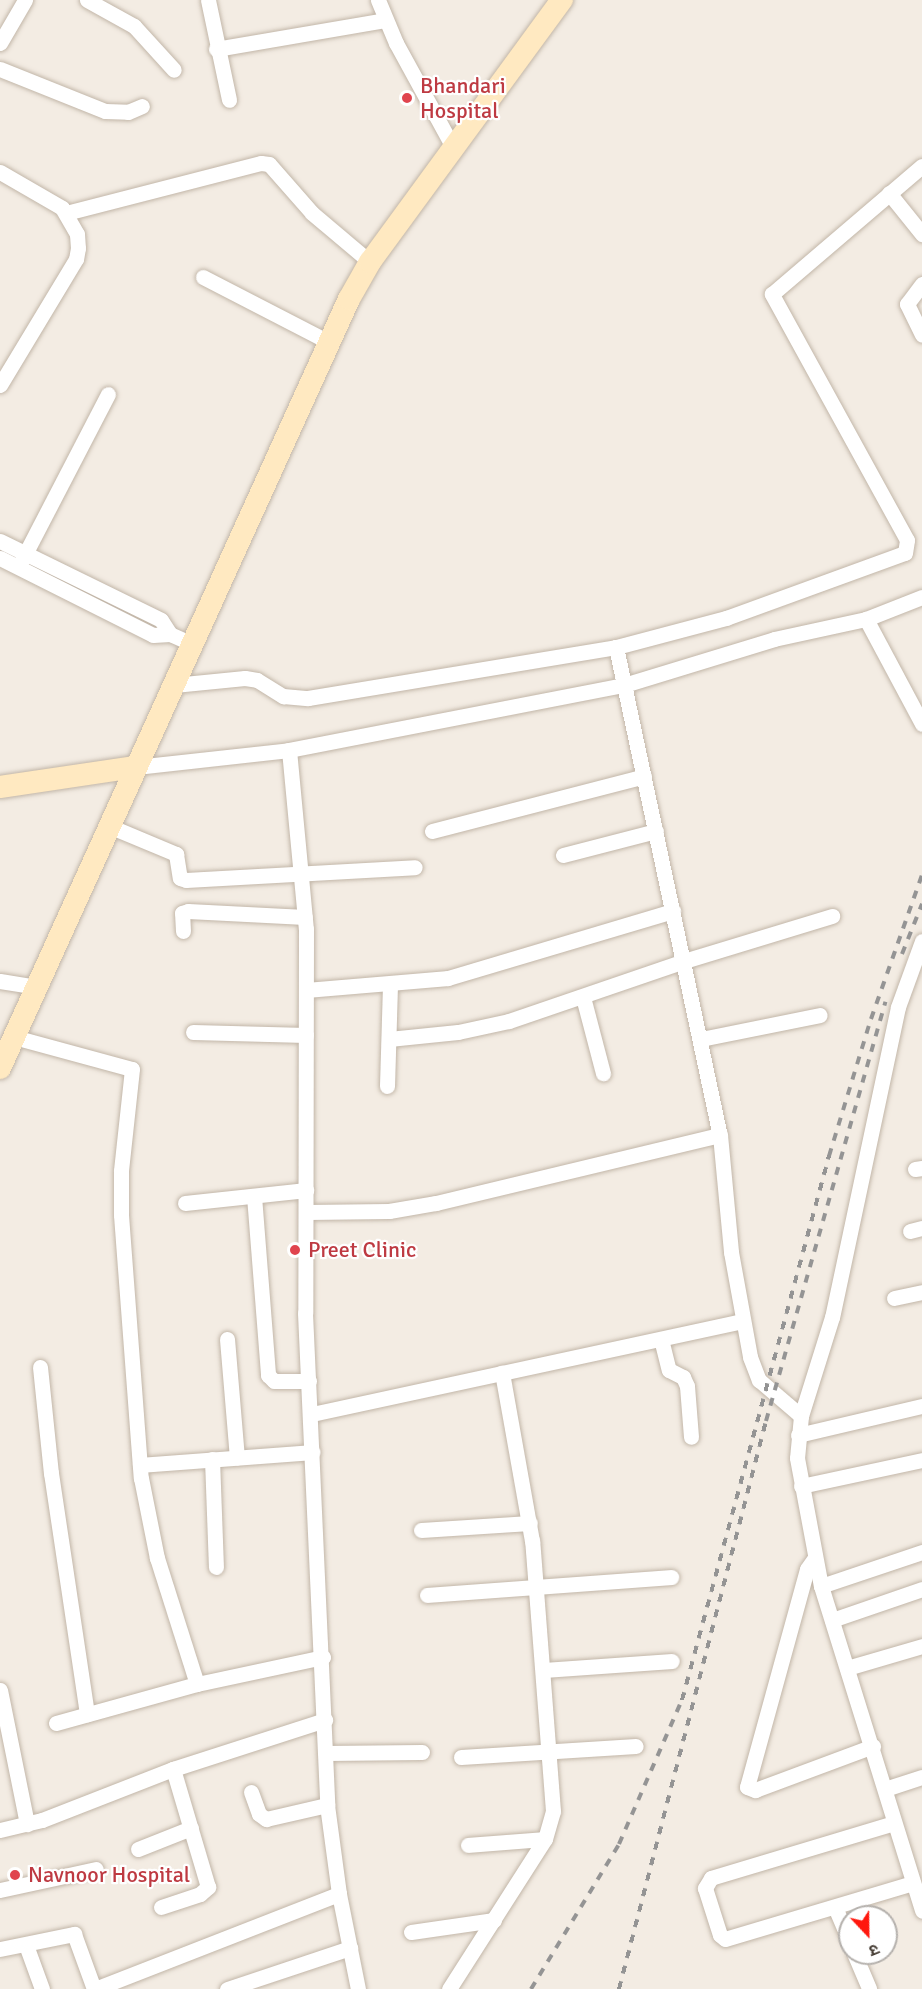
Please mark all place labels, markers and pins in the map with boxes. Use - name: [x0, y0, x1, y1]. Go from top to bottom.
- place label: Bhandari Hospital: [420, 72, 506, 124]
- marker: Bhandari Hospital: [398, 89, 416, 107]
- place label: Preet Clinic: [308, 1237, 416, 1263]
- marker: Preet Clinic: [286, 1241, 304, 1259]
- place label: Navnoor Hospital: [28, 1862, 190, 1888]
- marker: Navnoor Hospital: [6, 1866, 24, 1884]

